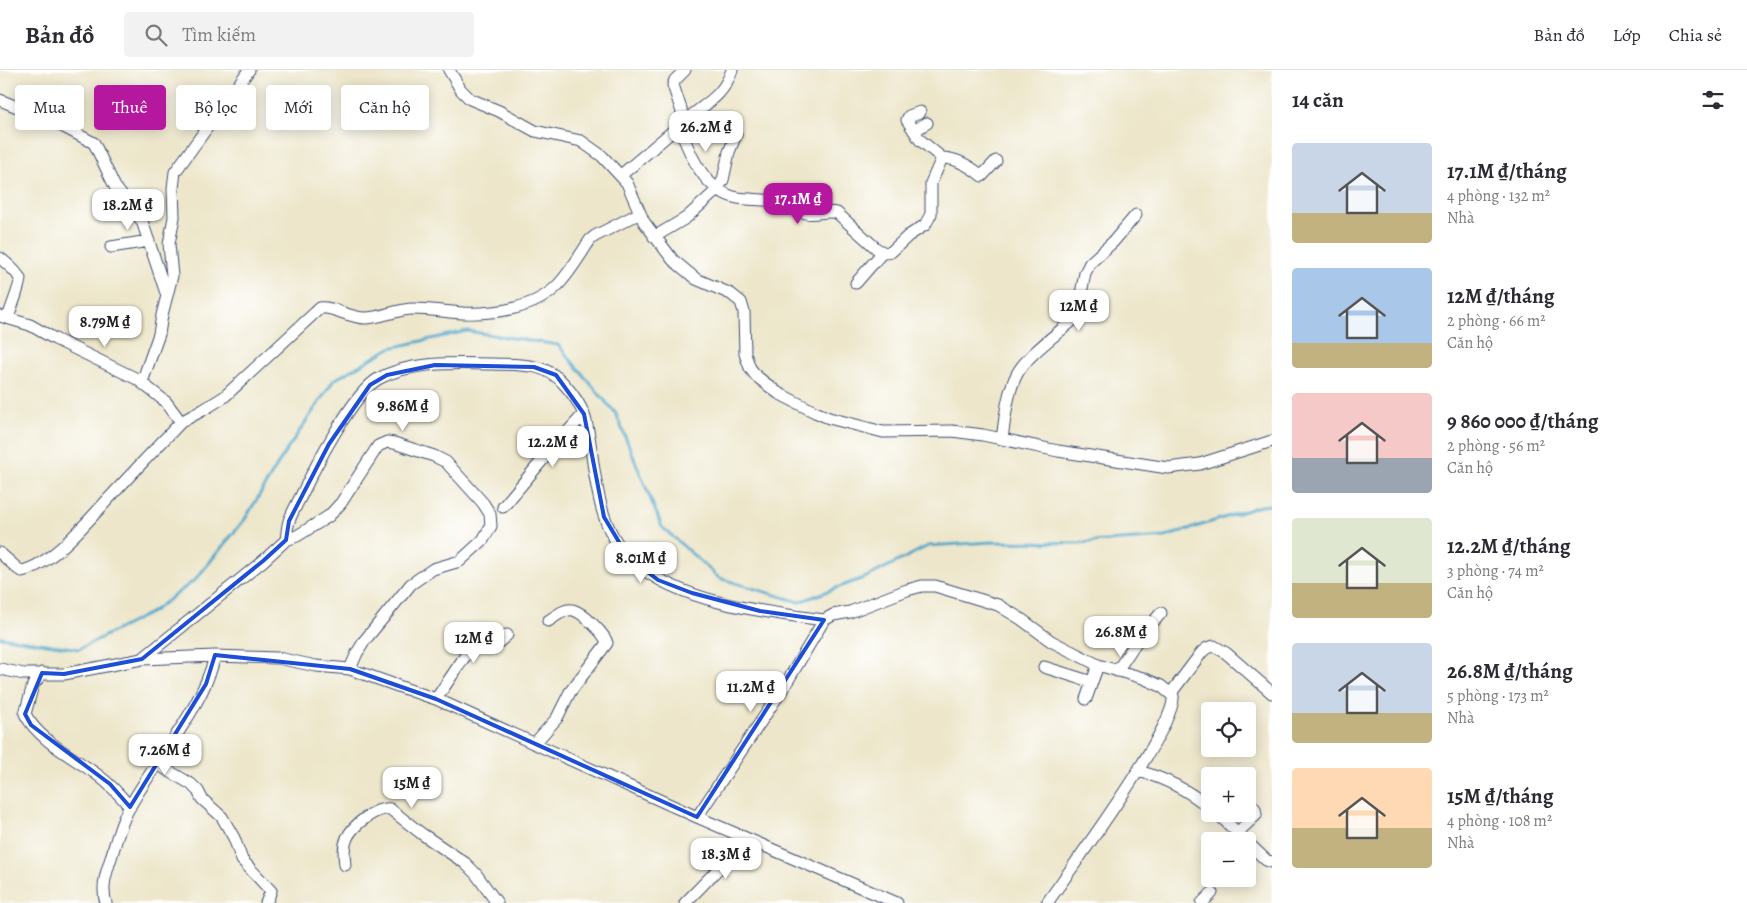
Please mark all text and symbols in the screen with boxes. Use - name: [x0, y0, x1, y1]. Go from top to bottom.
- search box: [124, 12, 474, 57]
- text: Bản đồ: [25, 19, 94, 51]
- icon: search: [142, 21, 170, 49]
- text: Tìm kiếm: [182, 22, 256, 48]
- text: Bản đồ: [1534, 23, 1585, 47]
- text: Lớp: [1613, 23, 1641, 47]
- text: Chia sẻ: [1669, 23, 1722, 47]
- chip: Mua: [15, 85, 84, 130]
- chip: Thuê: [94, 85, 166, 130]
- chip: Bộ lọc: [176, 85, 256, 130]
- chip: Mới: [266, 85, 331, 130]
- chip: Căn hộ: [341, 85, 429, 130]
- text: 14 căn: [1292, 86, 1344, 114]
- icon: filters: [1699, 86, 1727, 114]
- pin: 26.2M ₫: [660, 111, 752, 153]
- text: 26.2M ₫: [680, 116, 732, 138]
- text: 17.1M ₫/tháng: [1447, 157, 1567, 185]
- icon: home: [1332, 163, 1392, 223]
- pin: 17.1M ₫: [752, 182, 844, 225]
- text: 4 phòng · 132 m²: [1447, 185, 1550, 207]
- text: 17.1M ₫: [774, 188, 822, 210]
- pin: 18.2M ₫: [82, 189, 174, 231]
- text: 18.2M ₫: [103, 194, 153, 216]
- text: Nhà: [1447, 207, 1475, 229]
- text: 12M ₫/tháng: [1447, 282, 1555, 310]
- icon: home: [1332, 288, 1392, 348]
- pin: 12M ₫: [1044, 290, 1114, 332]
- text: 12M ₫: [1060, 295, 1098, 317]
- pin: 8.79M ₫: [59, 306, 151, 348]
- text: 2 phòng · 66 m²: [1447, 310, 1546, 332]
- text: 8.79M ₫: [80, 311, 130, 333]
- text: Căn hộ: [1447, 332, 1493, 354]
- pin: 9.86M ₫: [357, 390, 449, 432]
- text: 9.86M ₫: [377, 395, 429, 417]
- text: 9 860 000 ₫/tháng: [1447, 407, 1598, 435]
- icon: home: [1332, 413, 1392, 473]
- pin: 12.2M ₫: [507, 426, 599, 468]
- text: 12.2M ₫: [528, 431, 578, 453]
- text: 2 phòng · 56 m²: [1447, 435, 1545, 457]
- text: Căn hộ: [1447, 457, 1493, 479]
- text: 12.2M ₫/tháng: [1447, 532, 1570, 560]
- icon: home: [1332, 538, 1392, 598]
- pin: 8.01M ₫: [595, 542, 687, 584]
- text: 8.01M ₫: [616, 547, 666, 569]
- text: 3 phòng · 74 m²: [1447, 560, 1544, 582]
- text: Căn hộ: [1447, 582, 1493, 604]
- pin: 26.8M ₫: [1075, 616, 1167, 658]
- text: 26.8M ₫: [1095, 621, 1147, 643]
- pin: 12M ₫: [439, 622, 509, 664]
- text: 12M ₫: [455, 627, 493, 649]
- text: 26.8M ₫/tháng: [1447, 657, 1573, 685]
- icon: home: [1332, 663, 1392, 723]
- pin: 11.2M ₫: [705, 670, 797, 713]
- text: 11.2M ₫: [727, 676, 775, 698]
- text: 5 phòng · 173 m²: [1447, 685, 1549, 707]
- map controls: [1201, 702, 1256, 887]
- button: locate: [1201, 702, 1256, 757]
- text: Nhà: [1447, 707, 1475, 729]
- pin: 7.26M ₫: [119, 734, 211, 776]
- text: 7.26M ₫: [140, 739, 190, 761]
- pin: 15M ₫: [377, 766, 447, 809]
- button: +: [1201, 767, 1256, 822]
- text: 15M ₫: [394, 772, 430, 794]
- text: 15M ₫/tháng: [1447, 782, 1553, 810]
- icon: home: [1332, 788, 1392, 848]
- text: 4 phòng · 108 m²: [1447, 810, 1552, 832]
- button: −: [1201, 832, 1256, 887]
- text: Nhà: [1447, 832, 1475, 854]
- pin: 18.3M ₫: [680, 838, 772, 880]
- text: 18.3M ₫: [701, 843, 751, 865]

